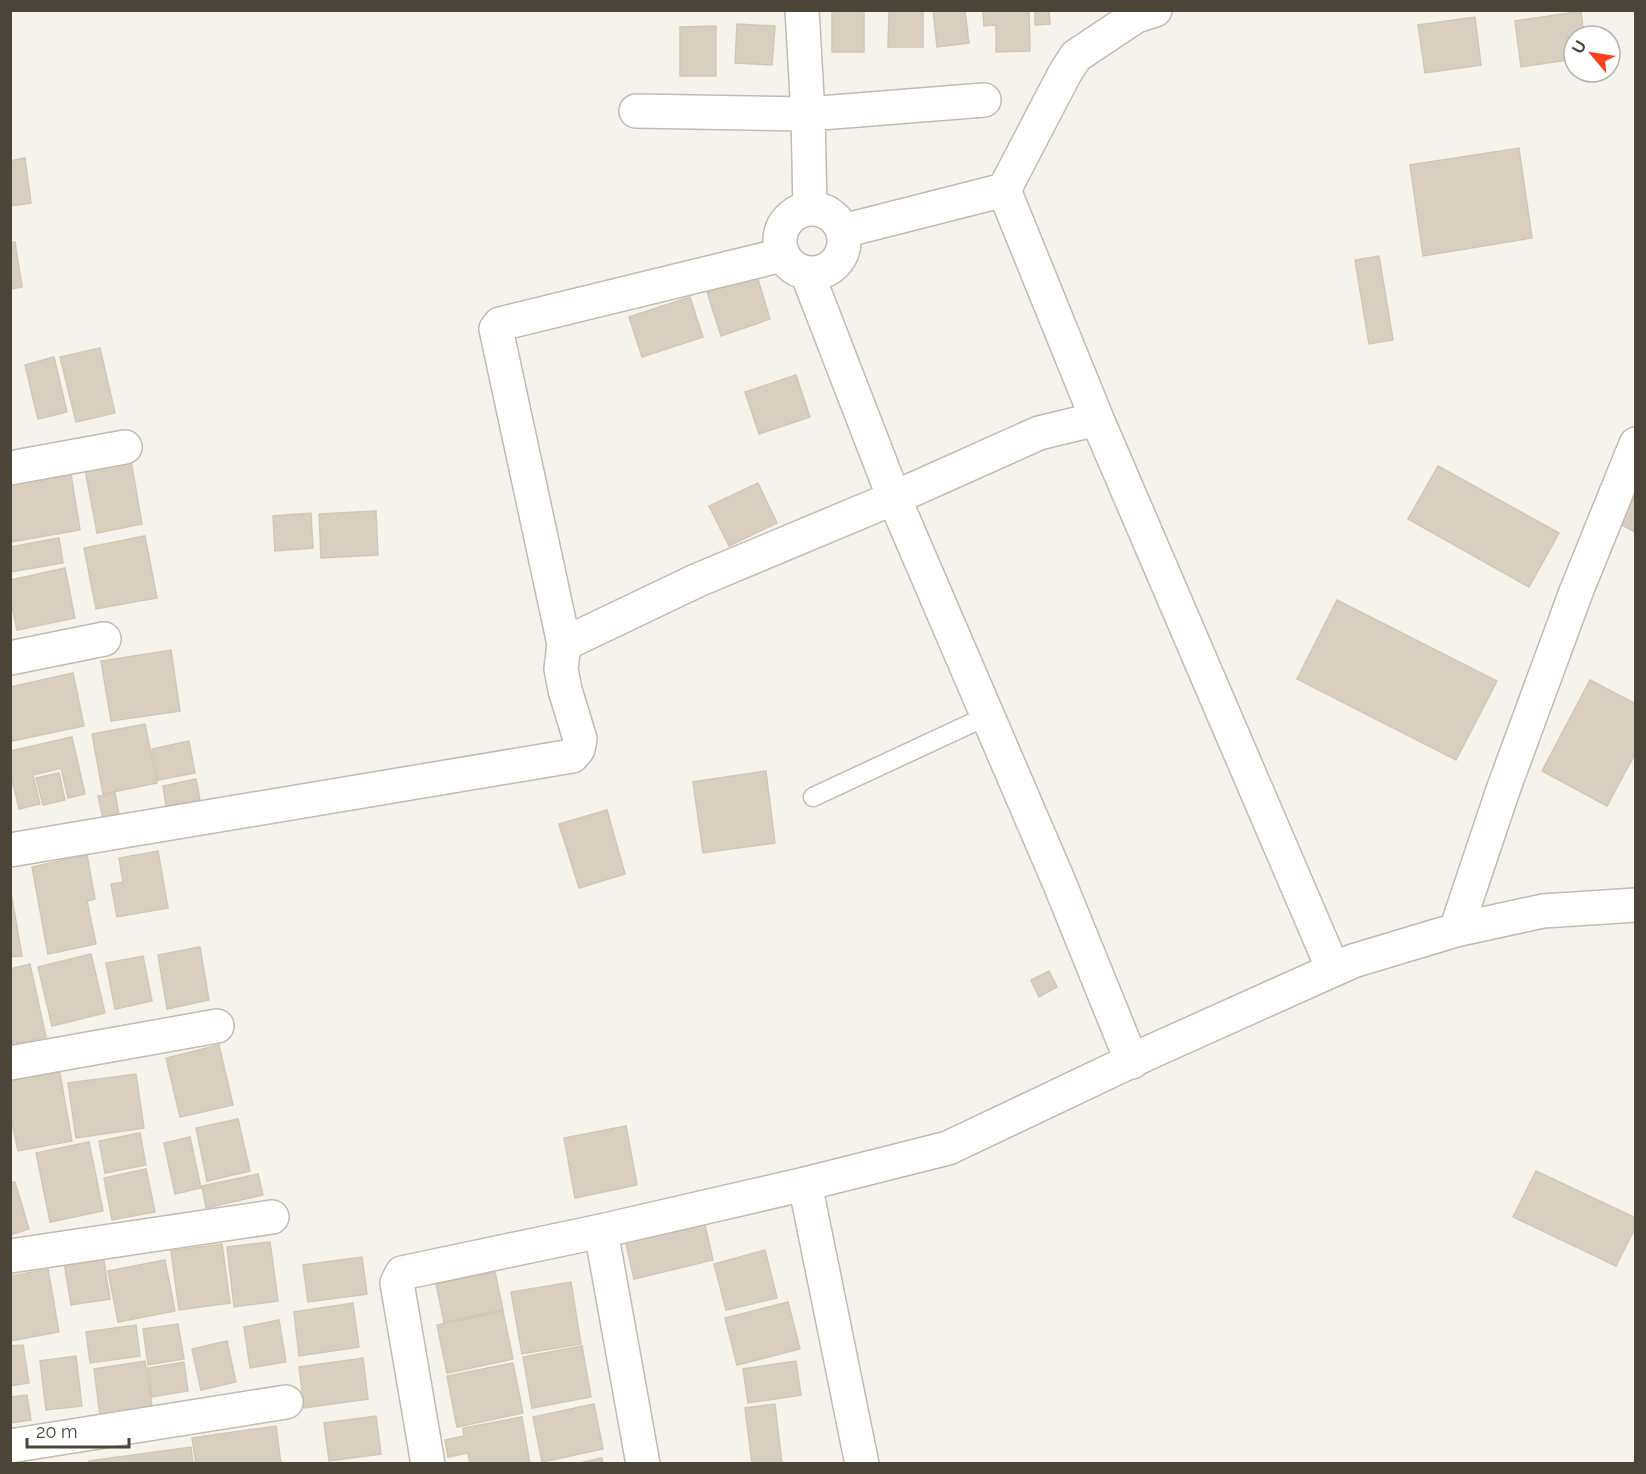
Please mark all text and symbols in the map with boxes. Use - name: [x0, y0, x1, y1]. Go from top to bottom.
- north arrow: [1562, 24, 1622, 84]
- text: U: [1568, 37, 1591, 57]
- scale bar: [27, 1411, 129, 1449]
- text: 20 m: [36, 1421, 78, 1442]

